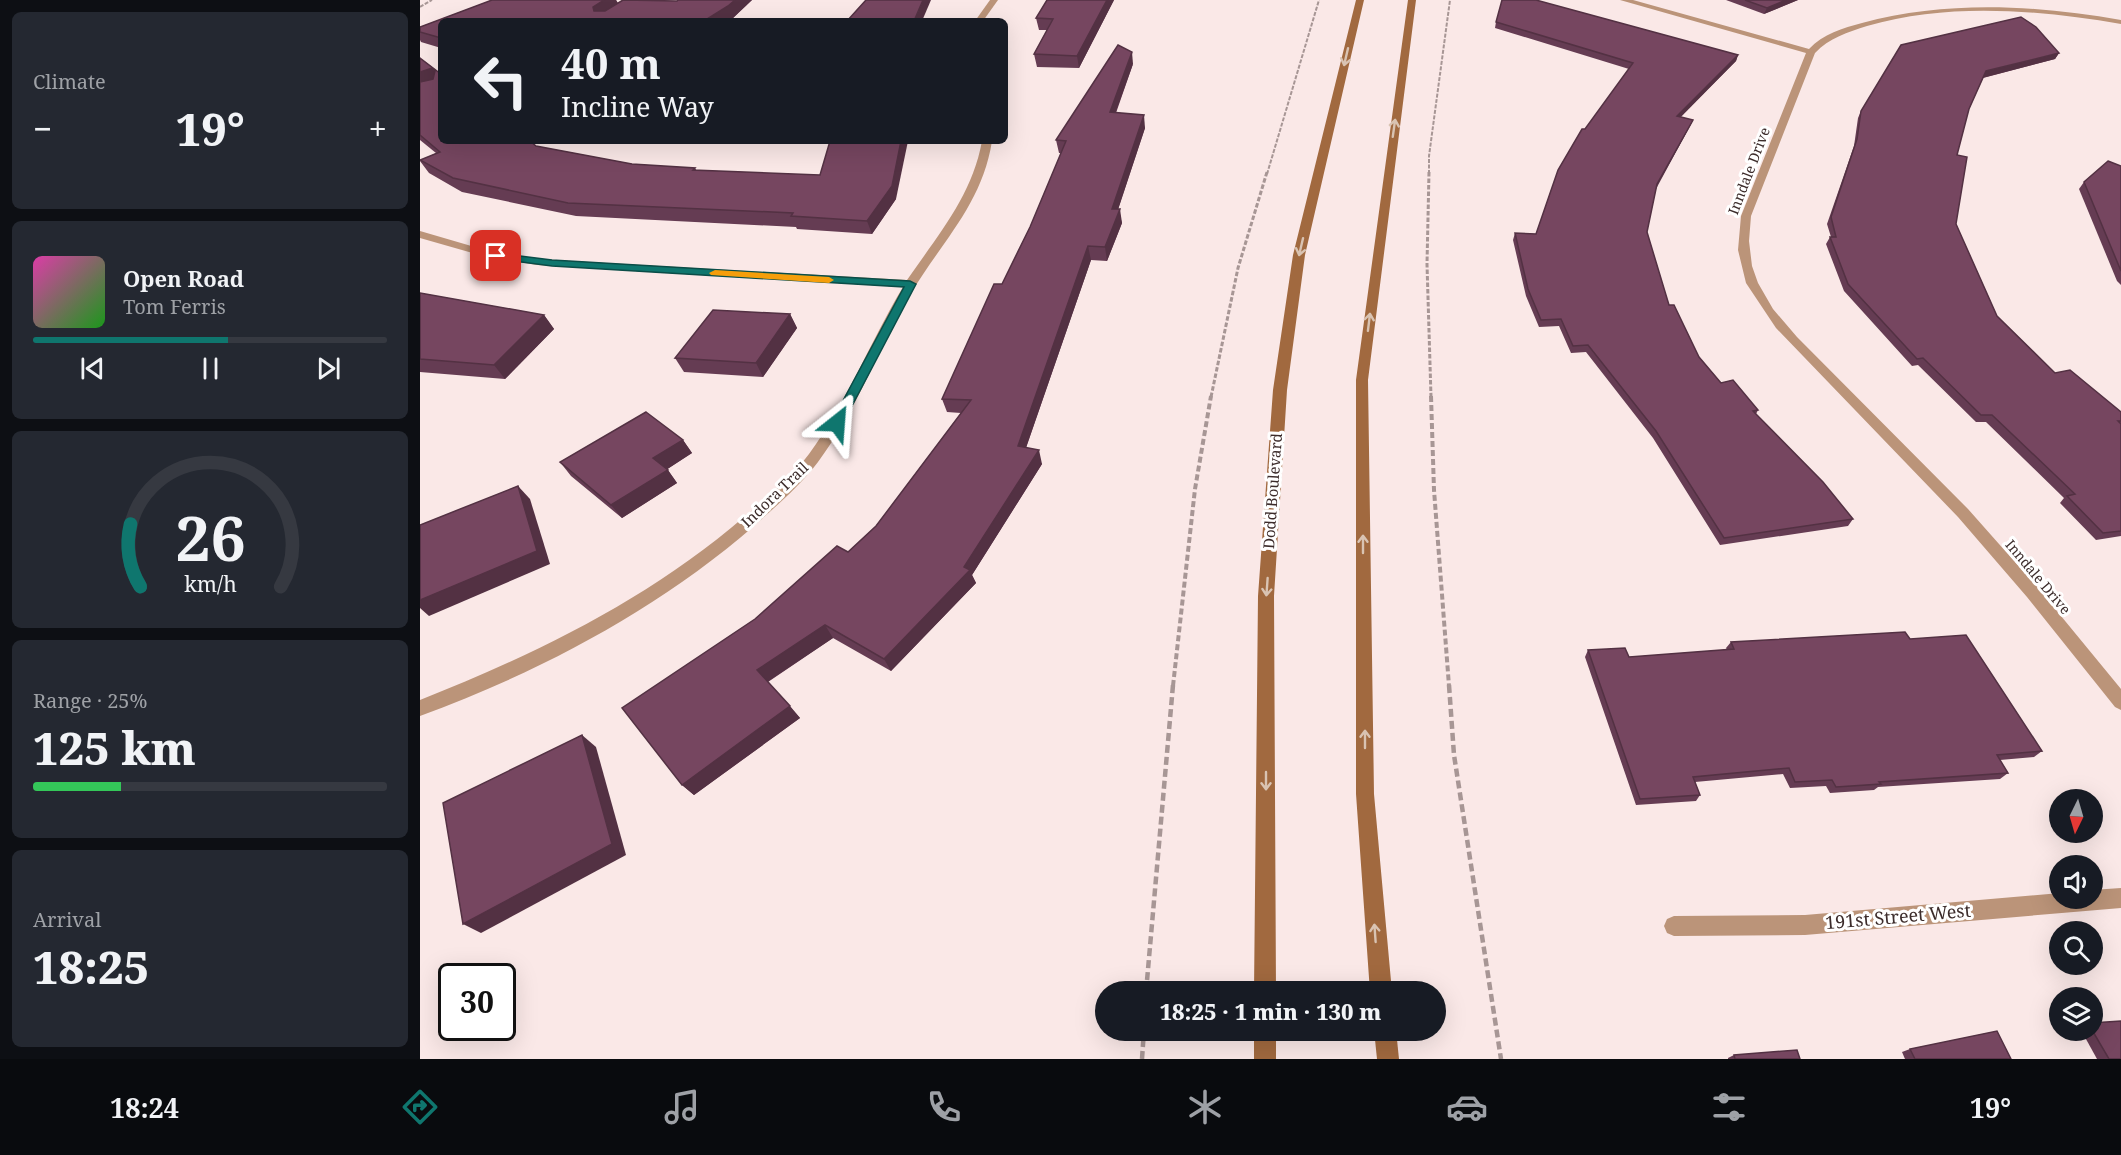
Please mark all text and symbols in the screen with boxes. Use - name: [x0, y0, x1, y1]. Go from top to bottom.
- text: 40 m: [561, 34, 661, 91]
- icon: left: [462, 42, 540, 120]
- one-way arrow: [1340, 47, 1352, 66]
- text: Climate: [33, 68, 106, 95]
- text: Incline Way: [561, 88, 714, 125]
- text: 19°: [176, 98, 245, 159]
- text: −: [33, 106, 52, 151]
- text: +: [369, 106, 387, 151]
- one-way arrow: [1389, 119, 1400, 139]
- street label: Inndale Drive: [1723, 124, 1774, 217]
- pin: [470, 230, 521, 281]
- one-way arrow: [1295, 237, 1307, 256]
- icon: arrive: [479, 239, 512, 272]
- text: Open Road: [123, 263, 244, 293]
- text: Tom Ferris: [123, 293, 226, 320]
- one-way arrow: [1364, 312, 1375, 332]
- icon: previous: [76, 352, 109, 385]
- icon: pause: [194, 352, 227, 385]
- icon: next: [312, 352, 345, 385]
- position arrow: [805, 391, 869, 455]
- street label: Dodd Boulevard: [1258, 432, 1286, 549]
- street label: Indora Trail: [736, 457, 812, 531]
- text: 26: [175, 494, 245, 579]
- one-way arrow: [1357, 534, 1369, 554]
- street label: Inndale Drive: [2002, 535, 2075, 618]
- text: km/h: [184, 569, 237, 598]
- one-way arrow: [1261, 576, 1272, 596]
- text: Range · 25%: [33, 687, 147, 714]
- text: 125 km: [33, 717, 196, 778]
- one-way arrow: [1359, 729, 1371, 749]
- one-way arrow: [1260, 771, 1272, 791]
- north arrow: [2049, 789, 2103, 843]
- map controls: [2049, 789, 2103, 1041]
- button: sound: [2049, 855, 2103, 909]
- street label: 191st Street West: [1824, 898, 1972, 934]
- text: Arrival: [33, 906, 101, 933]
- button: search: [2049, 921, 2103, 975]
- one-way arrow: [1370, 924, 1381, 944]
- text: 18:25: [33, 936, 149, 997]
- speed limit sign: 30: [438, 963, 516, 1041]
- button: layers: [2049, 987, 2103, 1041]
- text: 18:25 · 1 min · 130 m: [1160, 996, 1381, 1026]
- icon: directions: [399, 1086, 441, 1128]
- icon: music: [661, 1086, 703, 1128]
- icon: phone: [923, 1086, 965, 1128]
- icon: climate: [1184, 1086, 1226, 1128]
- icon: car: [1446, 1086, 1488, 1128]
- icon: filters: [1708, 1086, 1750, 1128]
- text: 18:24: [110, 1089, 179, 1126]
- text: 19°: [1970, 1089, 2011, 1126]

